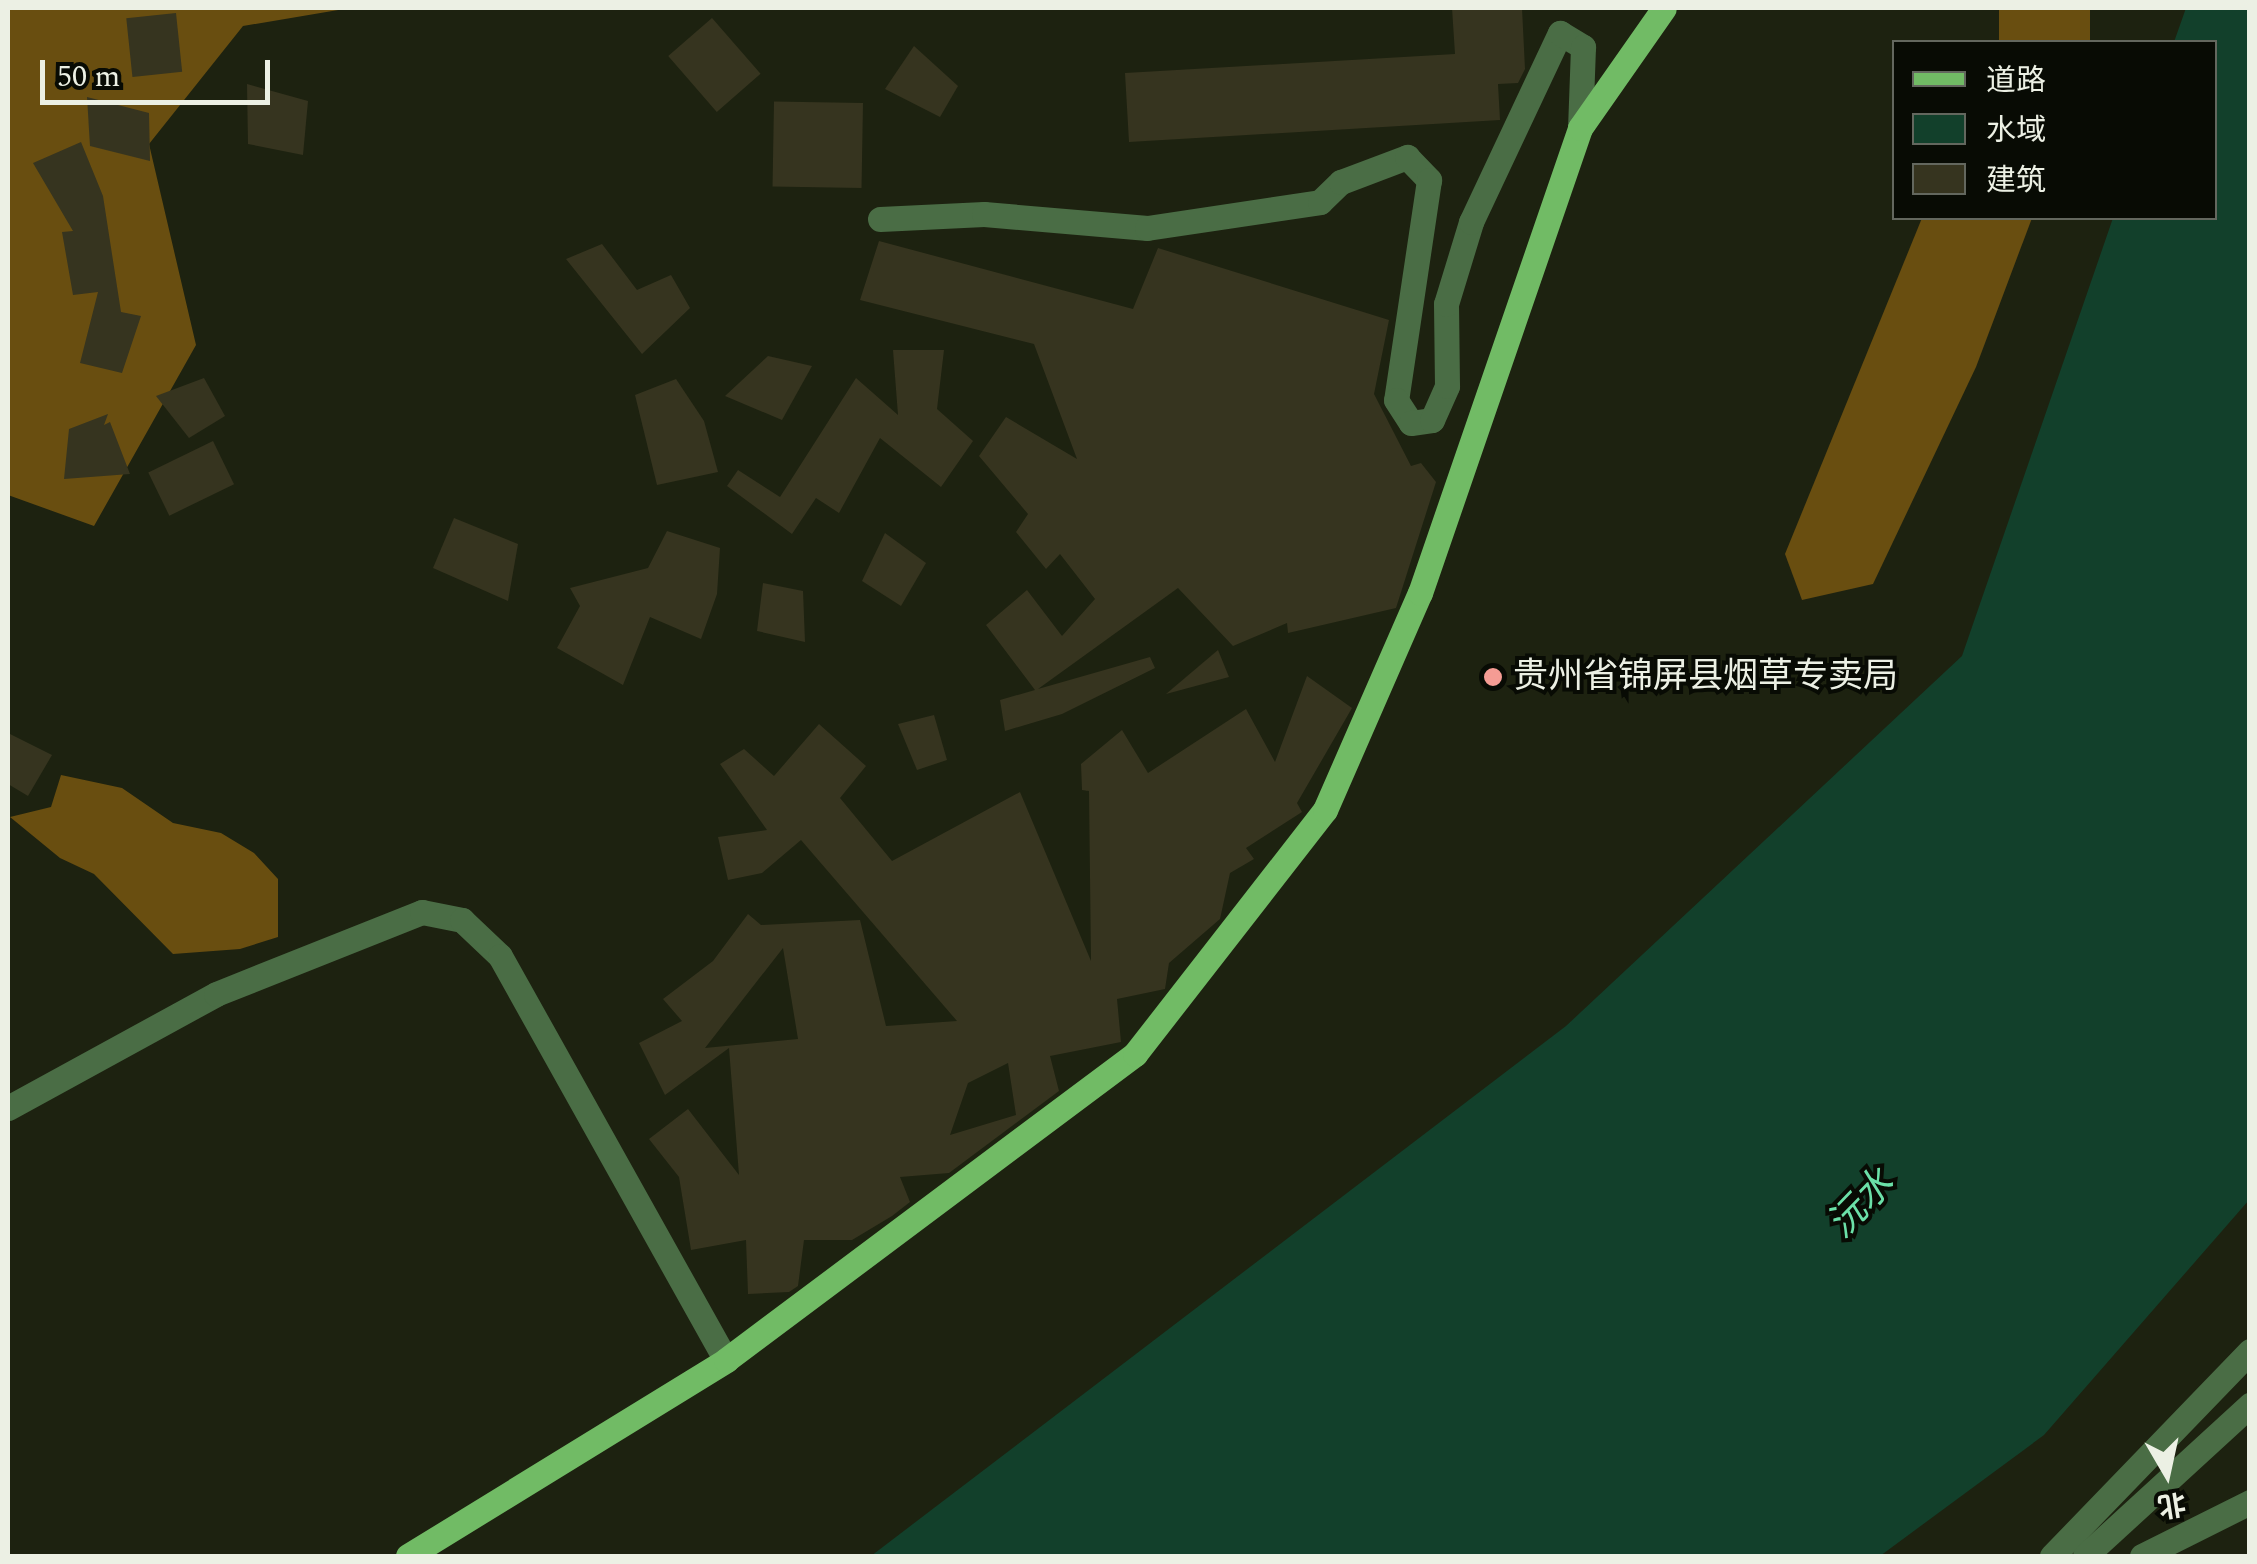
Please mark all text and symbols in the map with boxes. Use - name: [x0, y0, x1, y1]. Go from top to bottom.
- scale bar: [45, 40, 275, 102]
- legend: [1892, 40, 2217, 220]
- text: 50 m: [57, 54, 120, 100]
- text: 道路: [1986, 58, 2046, 104]
- text: 水域: [1986, 108, 2046, 154]
- text: 建筑: [1986, 158, 2046, 204]
- place label: 贵州省锦屏县烟草专卖局: [1513, 656, 1898, 698]
- marker: 贵州省锦屏县烟草专卖局: [1482, 666, 1504, 688]
- water label: 沅水: [1819, 1162, 1905, 1248]
- north arrow: [2117, 1424, 2217, 1524]
- text: 北: [2155, 1481, 2189, 1528]

